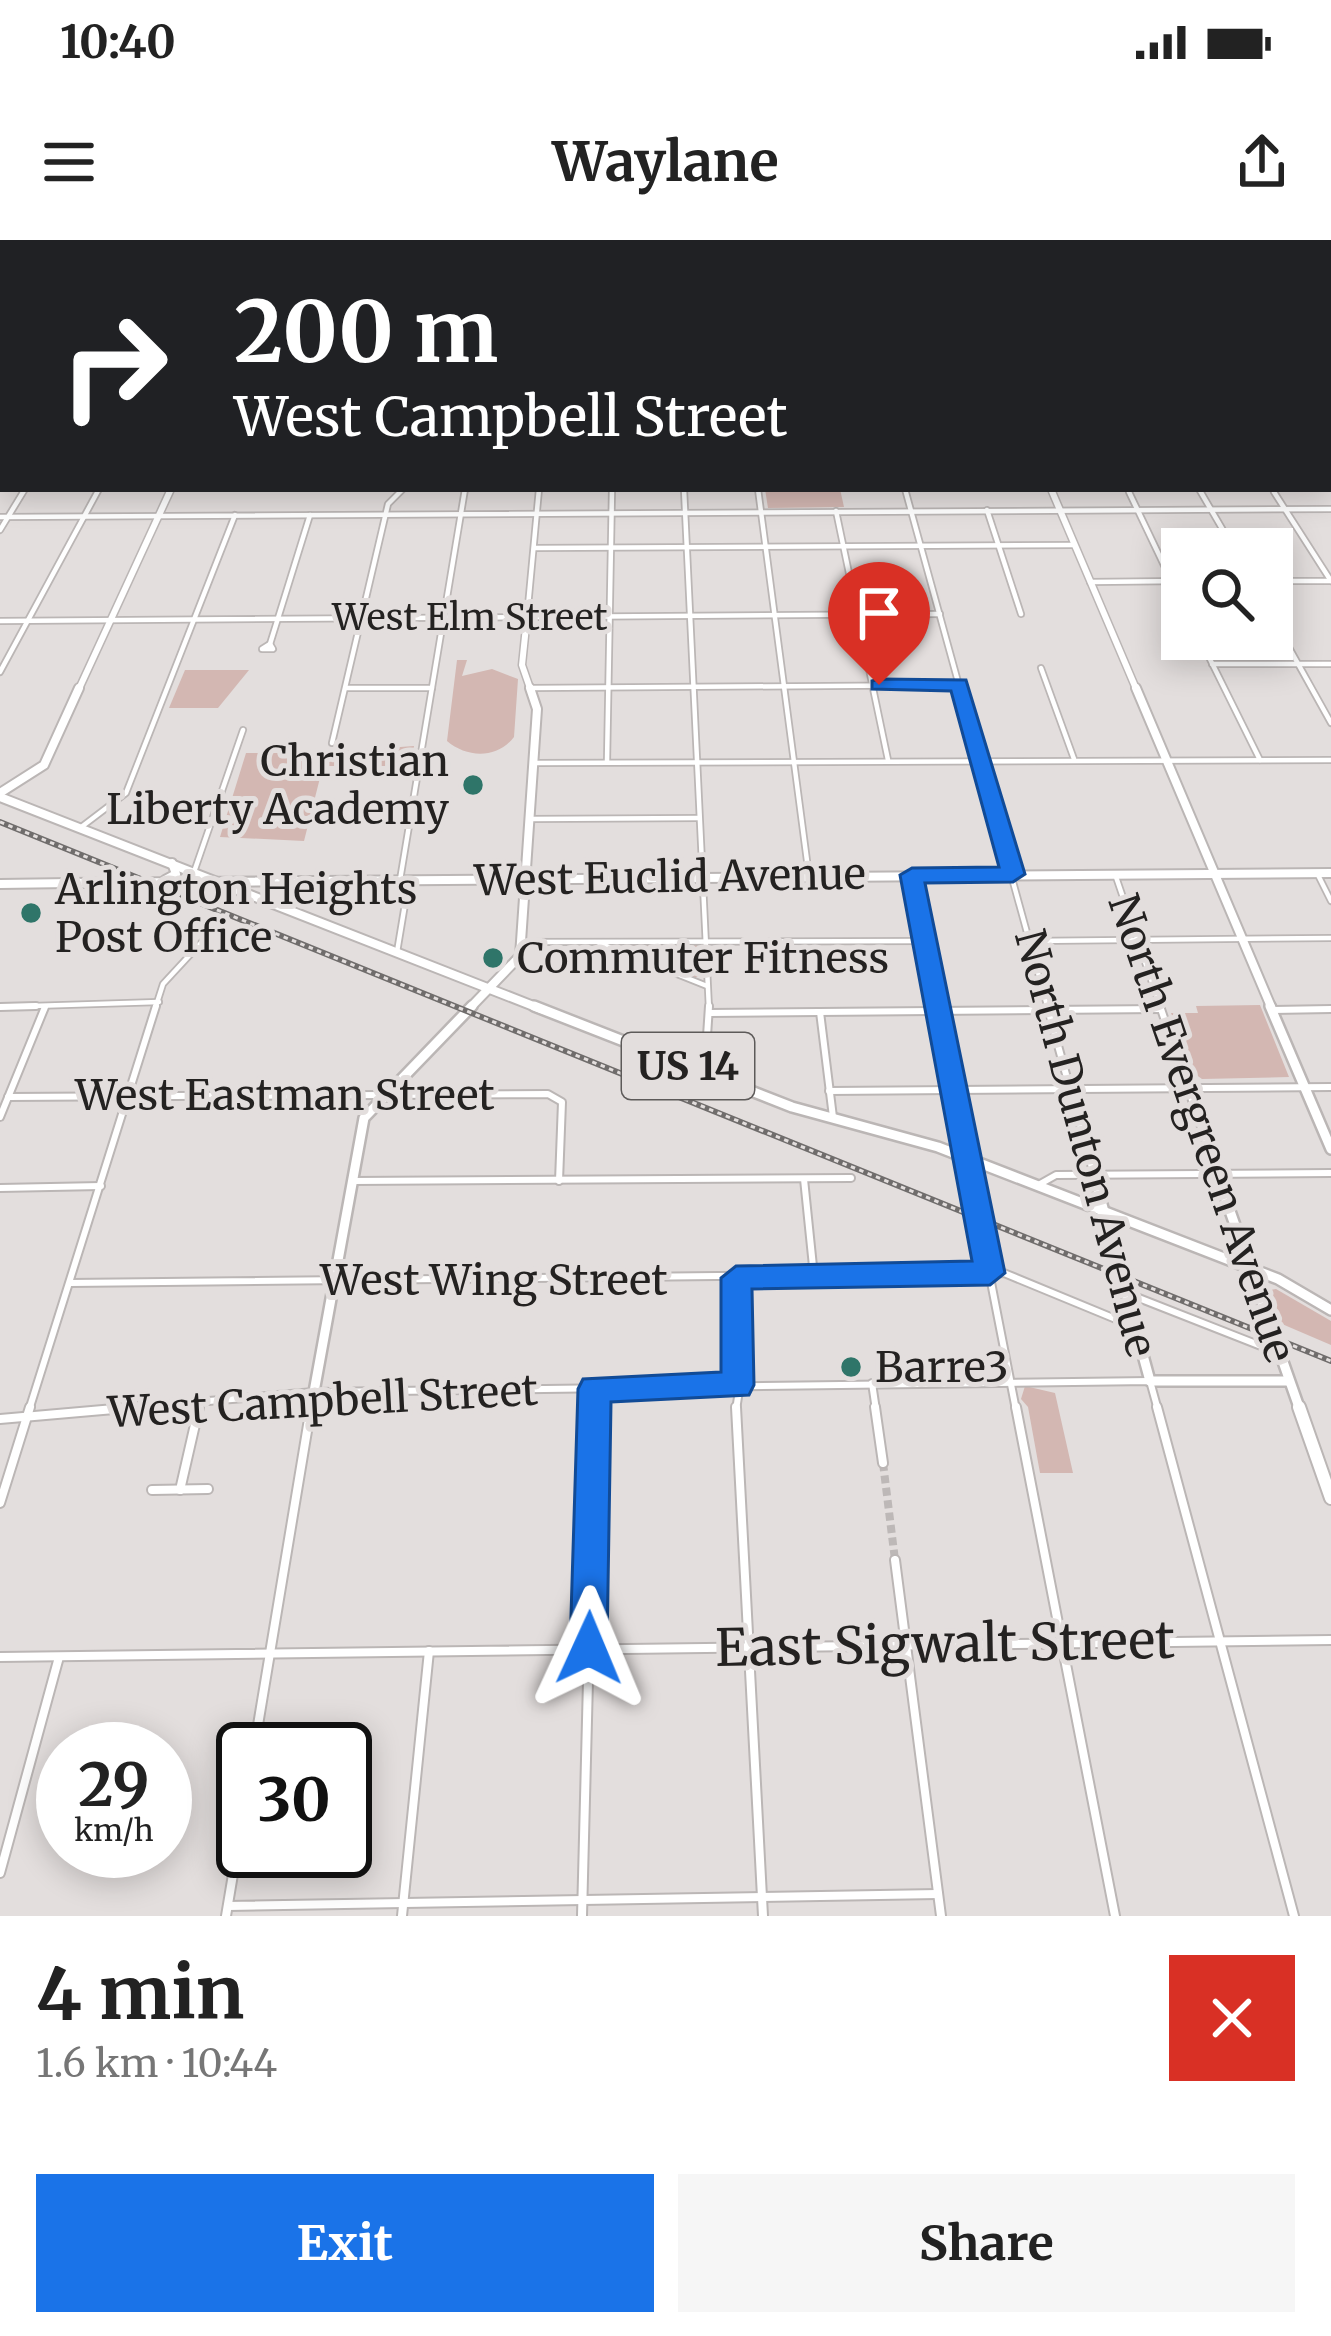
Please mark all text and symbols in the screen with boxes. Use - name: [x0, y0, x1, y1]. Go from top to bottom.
- text: 10:40: [60, 14, 176, 70]
- text: Waylane: [552, 128, 779, 196]
- icon: menu: [36, 129, 102, 195]
- icon: share: [1229, 129, 1295, 195]
- text: 200 m: [234, 279, 498, 385]
- icon: right: [36, 288, 192, 444]
- text: West Campbell Street: [234, 383, 788, 451]
- map controls: [1161, 528, 1293, 660]
- button: search: [1161, 528, 1293, 660]
- pin: [828, 562, 930, 685]
- icon: arrive: [846, 580, 912, 646]
- street label: West Elm Street: [331, 595, 608, 640]
- place label: Christian Liberty Academy: [106, 735, 450, 835]
- marker: Christian Liberty Academy: [460, 772, 486, 798]
- street label: West Euclid Avenue: [473, 848, 866, 906]
- place label: Arlington Heights Post Office: [54, 863, 417, 963]
- street label: North Evergreen Avenue: [1096, 887, 1307, 1369]
- marker: Arlington Heights Post Office: [18, 900, 44, 926]
- street label: North Dunton Avenue: [1004, 924, 1168, 1362]
- place label: Commuter Fitness: [517, 932, 889, 984]
- marker: Commuter Fitness: [480, 945, 506, 971]
- road number: US 14: [622, 1033, 754, 1099]
- street label: West Eastman Street: [74, 1069, 495, 1121]
- street label: West Wing Street: [319, 1254, 668, 1307]
- place label: Barre3: [875, 1341, 1009, 1393]
- marker: Barre3: [838, 1354, 864, 1380]
- street label: West Campbell Street: [106, 1364, 539, 1438]
- position arrow: [526, 1585, 652, 1711]
- street label: East Sigwalt Street: [715, 1608, 1176, 1680]
- speed limit sign: 30: [216, 1722, 372, 1878]
- text: 29: [78, 1747, 150, 1822]
- text: km/h: [74, 1811, 154, 1849]
- text: 4 min: [36, 1948, 244, 2039]
- button: close: [1169, 1955, 1295, 2081]
- text: 1.6 km · 10:44: [36, 2039, 277, 2088]
- button: Exit: [36, 2174, 654, 2312]
- button: Share: [678, 2174, 1295, 2312]

